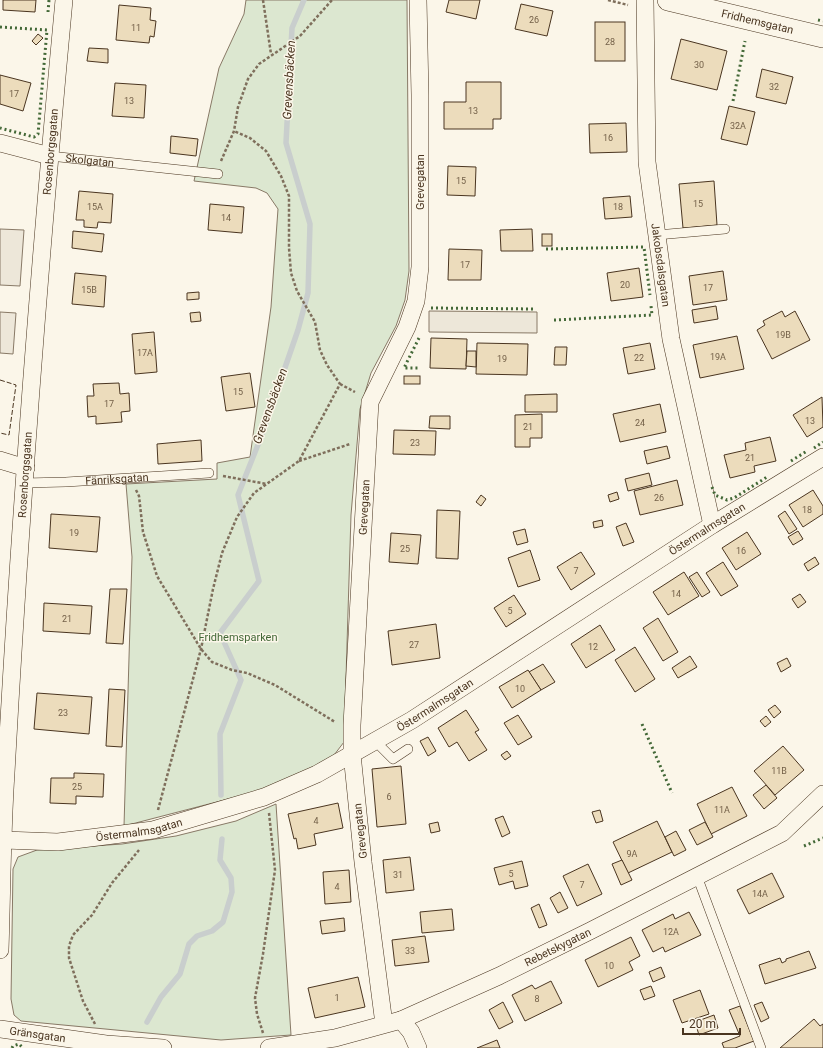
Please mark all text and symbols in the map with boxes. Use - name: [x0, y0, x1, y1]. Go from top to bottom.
- street label: Fridhemsgatan: [720, 7, 795, 37]
- house number: 26: [529, 15, 539, 25]
- house number: 11: [131, 23, 141, 33]
- house number: 28: [605, 37, 615, 47]
- water label: Grevensbäcken: [280, 40, 298, 120]
- house number: 30: [694, 60, 704, 70]
- house number: 32: [769, 82, 779, 92]
- house number: 17: [9, 89, 19, 99]
- house number: 13: [124, 96, 134, 106]
- house number: 13: [468, 106, 478, 116]
- street label: Rosenborgsgatan: [41, 108, 61, 195]
- house number: 32A: [730, 121, 746, 131]
- house number: 16: [603, 133, 613, 143]
- street label: Skolgatan: [65, 152, 115, 170]
- street label: Grevegatan: [414, 154, 427, 210]
- house number: 15: [456, 176, 466, 186]
- house number: 15: [693, 199, 703, 209]
- house number: 15A: [87, 202, 103, 212]
- house number: 18: [613, 202, 623, 212]
- house number: 14: [221, 213, 231, 223]
- street label: Jakobsdalsgatan: [648, 223, 673, 308]
- house number: 17: [460, 260, 470, 270]
- house number: 20: [620, 280, 630, 290]
- house number: 17: [703, 283, 713, 293]
- house number: 15B: [81, 285, 97, 295]
- house number: 19B: [775, 330, 791, 340]
- house number: 17A: [137, 348, 153, 358]
- house number: 19A: [710, 352, 726, 362]
- house number: 22: [634, 353, 644, 363]
- house number: 19: [497, 354, 507, 364]
- water label: Grevensbäcken: [250, 366, 290, 446]
- house number: 15: [233, 387, 243, 397]
- house number: 17: [104, 399, 114, 409]
- house number: 13: [805, 416, 815, 426]
- house number: 24: [635, 418, 645, 428]
- house number: 21: [523, 422, 533, 432]
- street label: Rosenborgsgatan: [16, 431, 35, 518]
- house number: 23: [410, 438, 420, 448]
- house number: 21: [745, 453, 755, 463]
- street label: Fänriksgatan: [85, 471, 149, 488]
- street label: Grevegatan: [357, 479, 373, 536]
- house number: 26: [654, 493, 664, 503]
- street label: Östermalmsgatan: [666, 500, 748, 558]
- house number: 18: [802, 505, 812, 515]
- house number: 19: [69, 528, 79, 538]
- house number: 25: [400, 544, 410, 554]
- house number: 16: [736, 546, 746, 556]
- house number: 7: [573, 566, 579, 576]
- house number: 14: [671, 589, 681, 599]
- house number: 5: [507, 606, 513, 616]
- house number: 21: [62, 614, 72, 624]
- park label: Fridhemsparken: [198, 631, 278, 644]
- house number: 27: [409, 640, 419, 650]
- house number: 12: [588, 642, 598, 652]
- street label: Östermalmsgatan: [395, 676, 476, 734]
- house number: 10: [515, 684, 525, 694]
- house number: 23: [58, 708, 68, 718]
- house number: 11B: [771, 766, 787, 776]
- house number: 25: [72, 782, 82, 792]
- house number: 6: [386, 792, 392, 802]
- street label: Grevegatan: [351, 803, 370, 859]
- house number: 11A: [714, 805, 730, 815]
- street label: Östermalmsgatan: [95, 816, 184, 844]
- house number: 4: [313, 816, 319, 826]
- house number: 9A: [627, 849, 638, 859]
- house number: 5: [508, 869, 514, 879]
- house number: 31: [393, 870, 403, 880]
- house number: 7: [579, 880, 585, 890]
- house number: 4: [334, 882, 340, 892]
- house number: 14A: [752, 889, 768, 899]
- street label: Rebetskygatan: [522, 926, 593, 969]
- house number: 12A: [663, 927, 679, 937]
- house number: 33: [405, 946, 415, 956]
- house number: 10: [604, 961, 614, 971]
- house number: 1: [334, 993, 340, 1003]
- house number: 8: [534, 994, 540, 1004]
- scale bar: [683, 1010, 740, 1036]
- text: 20 m: [689, 1017, 716, 1031]
- street label: Gränsgatan: [9, 1024, 66, 1045]

